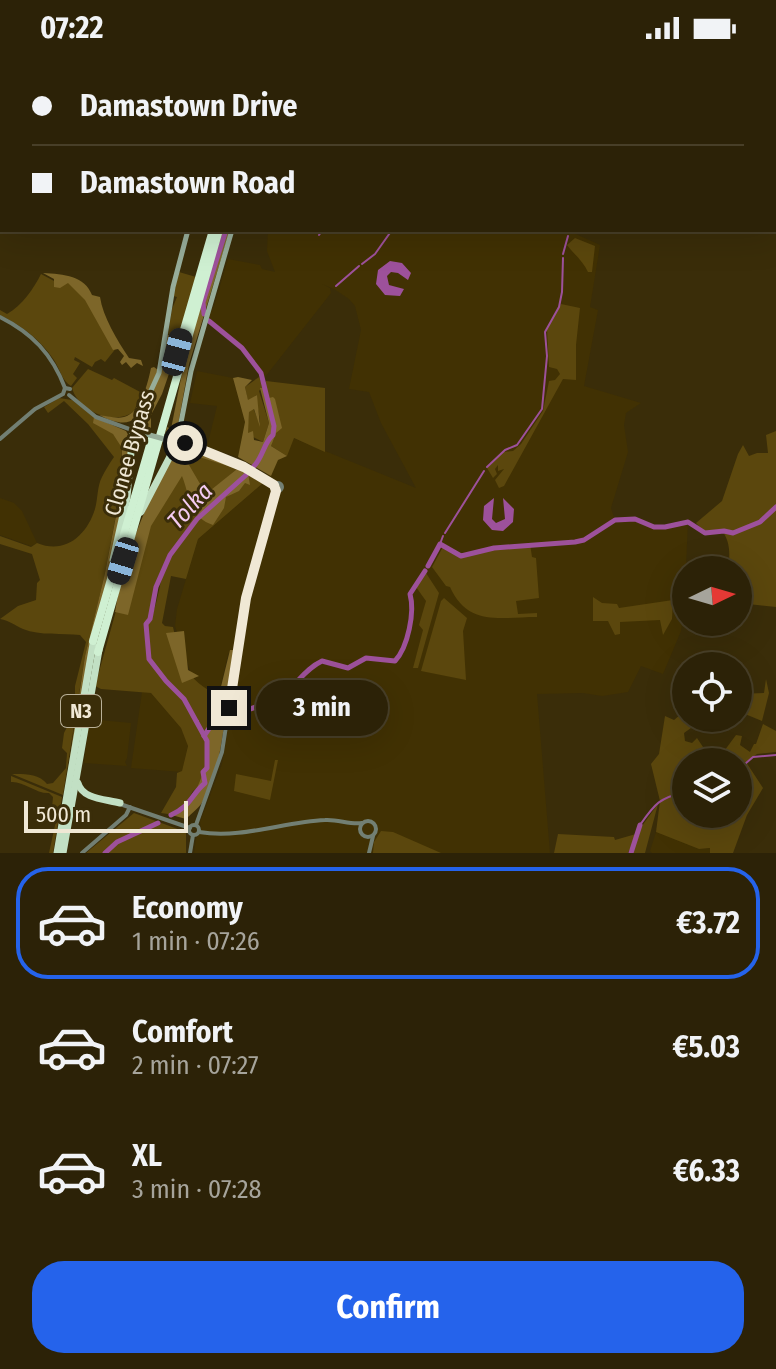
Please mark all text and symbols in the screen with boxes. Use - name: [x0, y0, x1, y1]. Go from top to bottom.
- text: 07:22: [40, 10, 103, 46]
- text: Damastown Drive: [80, 88, 298, 124]
- text: Damastown Road: [80, 165, 295, 201]
- car: [159, 326, 195, 378]
- street label: Clonee Bypass: [99, 387, 160, 519]
- route start: [167, 425, 203, 461]
- water label: Tolka: [162, 477, 218, 535]
- car: [105, 535, 141, 587]
- north arrow: [672, 556, 752, 636]
- map controls: [672, 556, 752, 828]
- button: locate: [672, 652, 752, 732]
- callout: 3 min: [257, 680, 389, 736]
- route end: [211, 690, 247, 726]
- text: 3 min: [293, 692, 351, 723]
- road number: N3: [61, 695, 101, 727]
- button: layers: [672, 748, 752, 828]
- scale bar: [24, 797, 188, 833]
- text: 500 m: [36, 801, 91, 828]
- icon: car: [36, 887, 108, 959]
- text: Economy: [132, 890, 243, 926]
- text: €3.72: [676, 905, 740, 941]
- text: 1 min · 07:26: [132, 926, 260, 957]
- icon: car: [36, 1011, 108, 1083]
- text: Comfort: [132, 1014, 233, 1050]
- text: €5.03: [672, 1029, 740, 1065]
- text: 2 min · 07:27: [132, 1050, 259, 1081]
- icon: car: [36, 1135, 108, 1207]
- text: XL: [132, 1138, 162, 1174]
- text: €6.33: [673, 1153, 740, 1189]
- text: 3 min · 07:28: [132, 1174, 261, 1205]
- button: Confirm: [32, 1261, 744, 1353]

